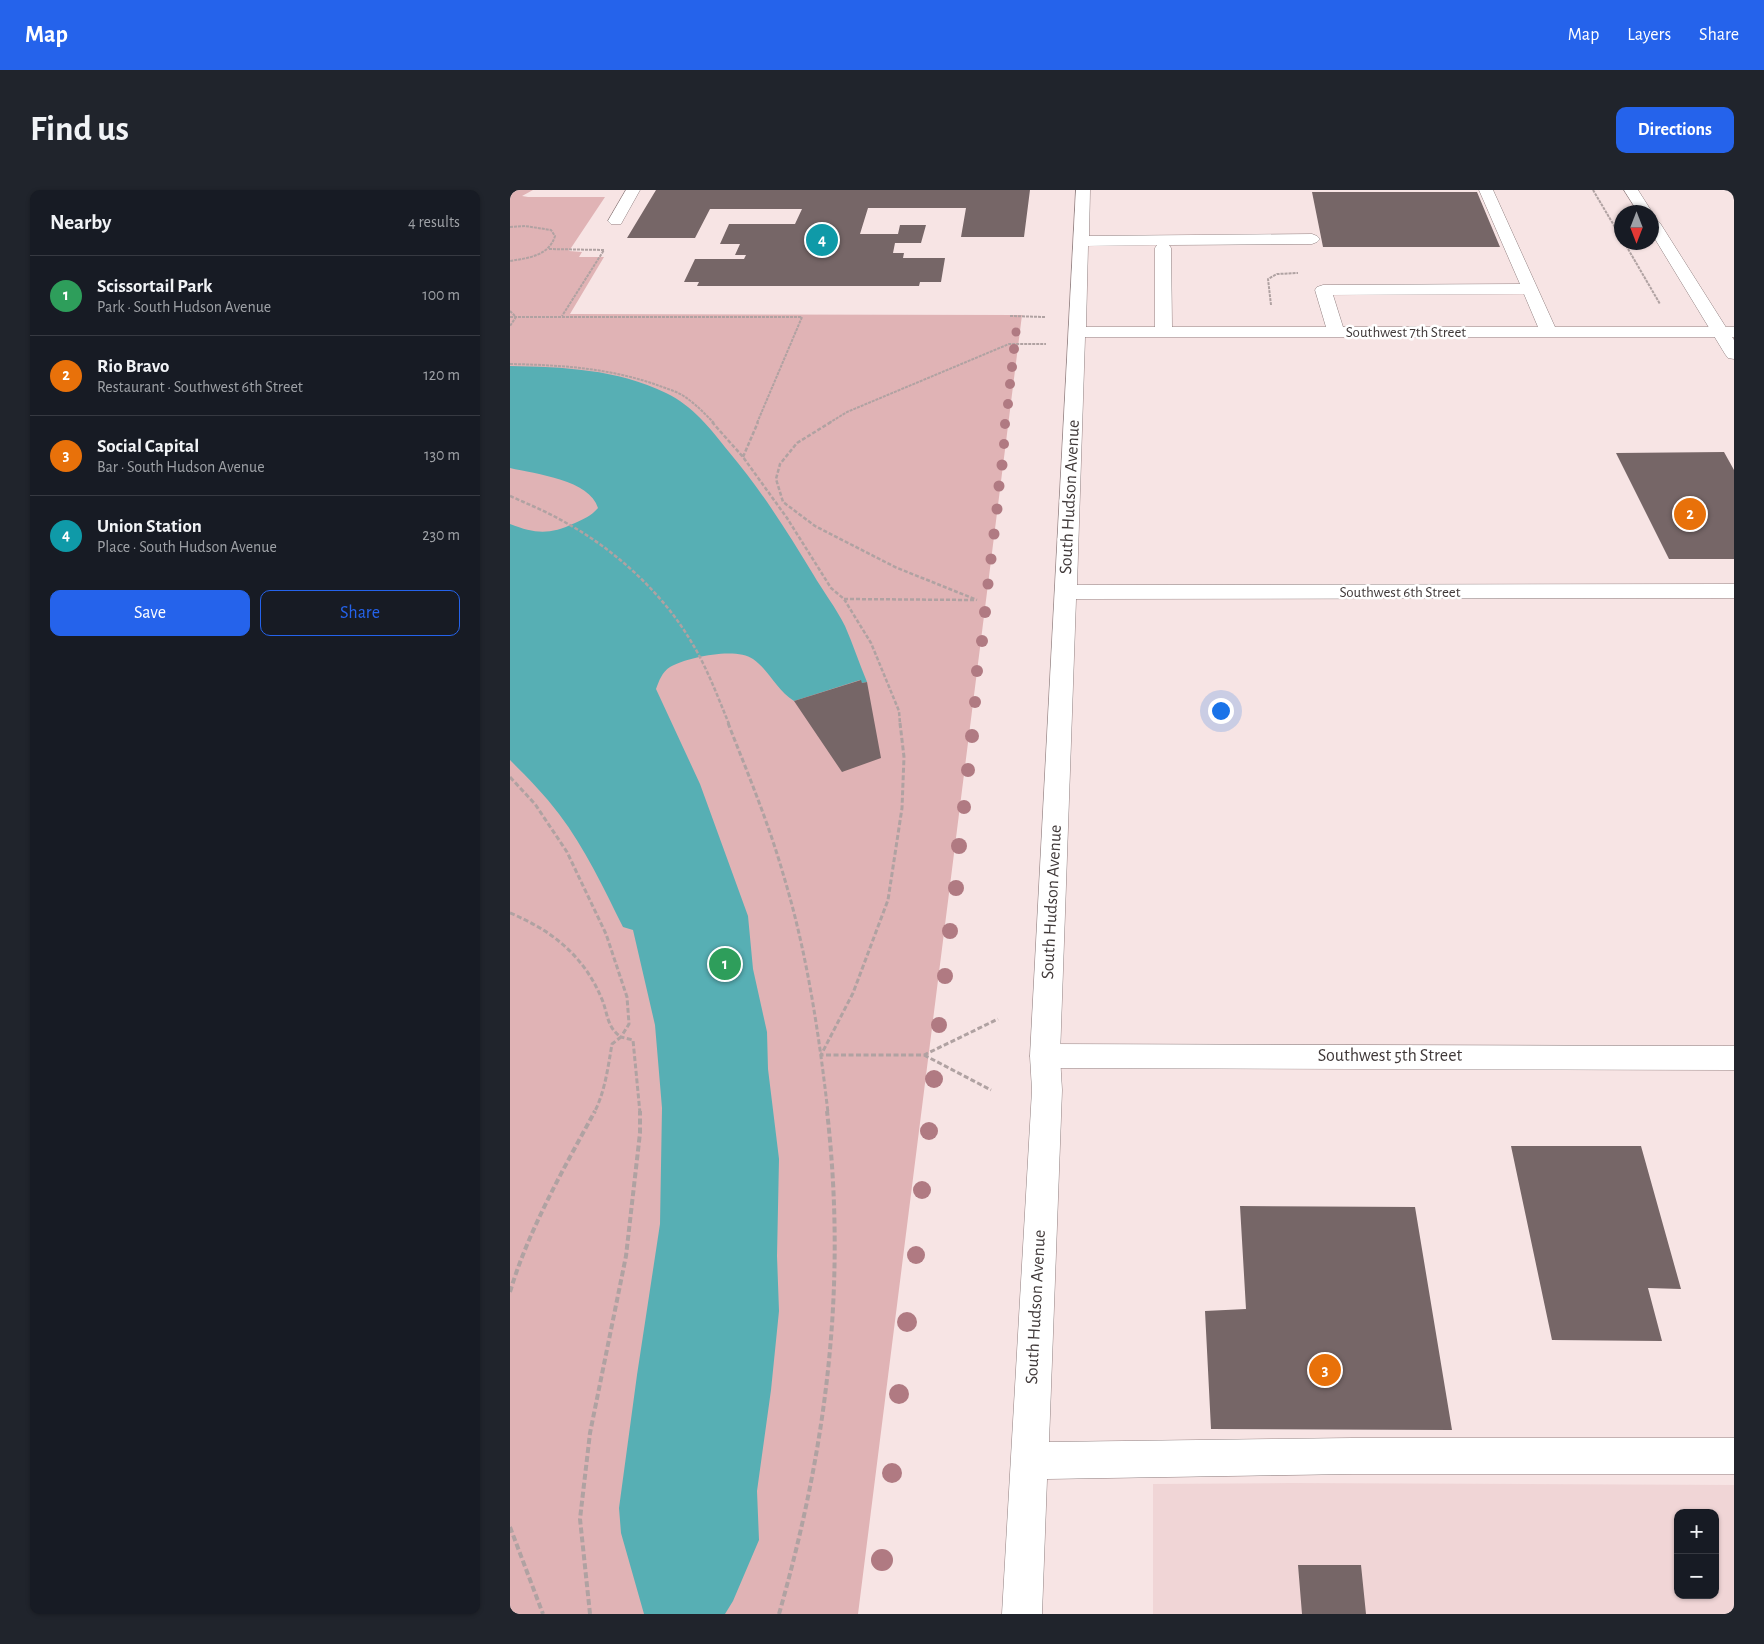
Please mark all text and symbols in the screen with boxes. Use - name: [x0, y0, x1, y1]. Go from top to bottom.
- text: Map: [25, 23, 68, 47]
- text: Map: [1568, 26, 1599, 44]
- text: Layers: [1627, 26, 1671, 44]
- text: Share: [1699, 26, 1739, 44]
- button: Directions: [1616, 107, 1734, 153]
- text: Find us: [30, 112, 129, 147]
- north arrow: [1614, 205, 1659, 250]
- text: Nearby: [50, 212, 111, 233]
- text: 4 results: [408, 214, 460, 230]
- pin: 4: [806, 221, 838, 259]
- text: Scissortail Park: [97, 277, 212, 296]
- text: 1: [63, 287, 69, 303]
- text: 100 m: [422, 287, 460, 303]
- text: Park · South Hudson Avenue: [97, 299, 271, 315]
- street label: Southwest 7th Street: [1346, 325, 1466, 340]
- text: Rio Bravo: [97, 357, 169, 376]
- text: 2: [62, 367, 70, 383]
- text: 120 m: [423, 367, 460, 383]
- text: Restaurant · Southwest 6th Street: [97, 379, 303, 395]
- street label: South Hudson Avenue: [1057, 419, 1083, 575]
- text: Social Capital: [97, 437, 199, 456]
- text: 3: [63, 447, 69, 463]
- text: 130 m: [424, 447, 460, 463]
- text: Bar · South Hudson Avenue: [97, 459, 265, 475]
- pin: 2: [1674, 495, 1706, 533]
- text: Union Station: [97, 517, 202, 536]
- text: 4: [62, 527, 70, 543]
- text: 230 m: [422, 527, 460, 543]
- text: Place · South Hudson Avenue: [97, 539, 277, 555]
- street label: Southwest 6th Street: [1339, 585, 1461, 600]
- button: Save: [50, 590, 250, 636]
- button: Share: [260, 590, 460, 636]
- your location: [1208, 698, 1234, 724]
- street label: South Hudson Avenue: [1039, 824, 1065, 980]
- pin: 1: [709, 945, 741, 983]
- street label: Southwest 5th Street: [1318, 1047, 1462, 1065]
- street label: South Hudson Avenue: [1023, 1229, 1049, 1385]
- pin: 3: [1309, 1351, 1341, 1389]
- map controls: [1674, 1509, 1719, 1599]
- button: +: [1674, 1509, 1719, 1554]
- button: −: [1674, 1554, 1719, 1599]

